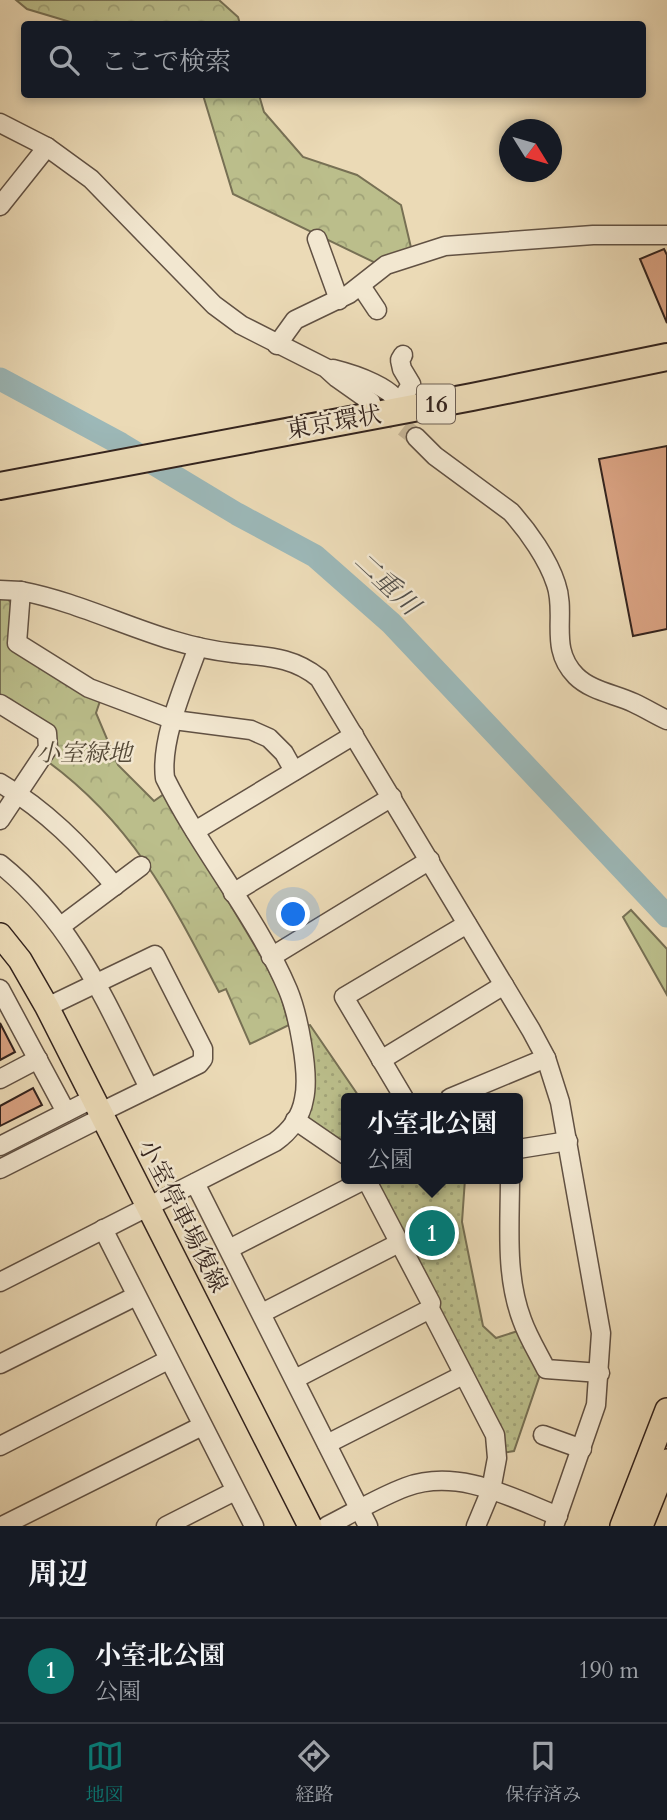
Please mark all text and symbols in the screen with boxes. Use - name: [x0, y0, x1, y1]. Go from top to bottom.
- search box: [21, 21, 646, 98]
- icon: search: [45, 41, 83, 79]
- text: ここで検索: [101, 44, 231, 79]
- north arrow: [499, 119, 562, 182]
- road number: 16: [417, 384, 455, 424]
- street label: 東京環状: [284, 398, 384, 447]
- water label: 二重川: [346, 544, 429, 625]
- park label: 小室緑地: [36, 737, 135, 770]
- your location: [276, 897, 310, 931]
- popup: [341, 1093, 523, 1184]
- text: 小室北公園: [367, 1106, 497, 1141]
- street label: 小室停車場復線: [130, 1134, 235, 1299]
- text: 公園: [367, 1144, 413, 1175]
- pin: 1: [409, 1207, 455, 1259]
- text: 周辺: [28, 1554, 88, 1595]
- text: 小室北公園: [95, 1638, 225, 1673]
- text: 1: [45, 1655, 57, 1686]
- text: 190 m: [578, 1655, 639, 1686]
- text: 公園: [95, 1676, 141, 1707]
- tab: 地図: [86, 1737, 124, 1808]
- tab: 経路: [295, 1737, 333, 1808]
- tab: 保存済み: [505, 1737, 581, 1808]

